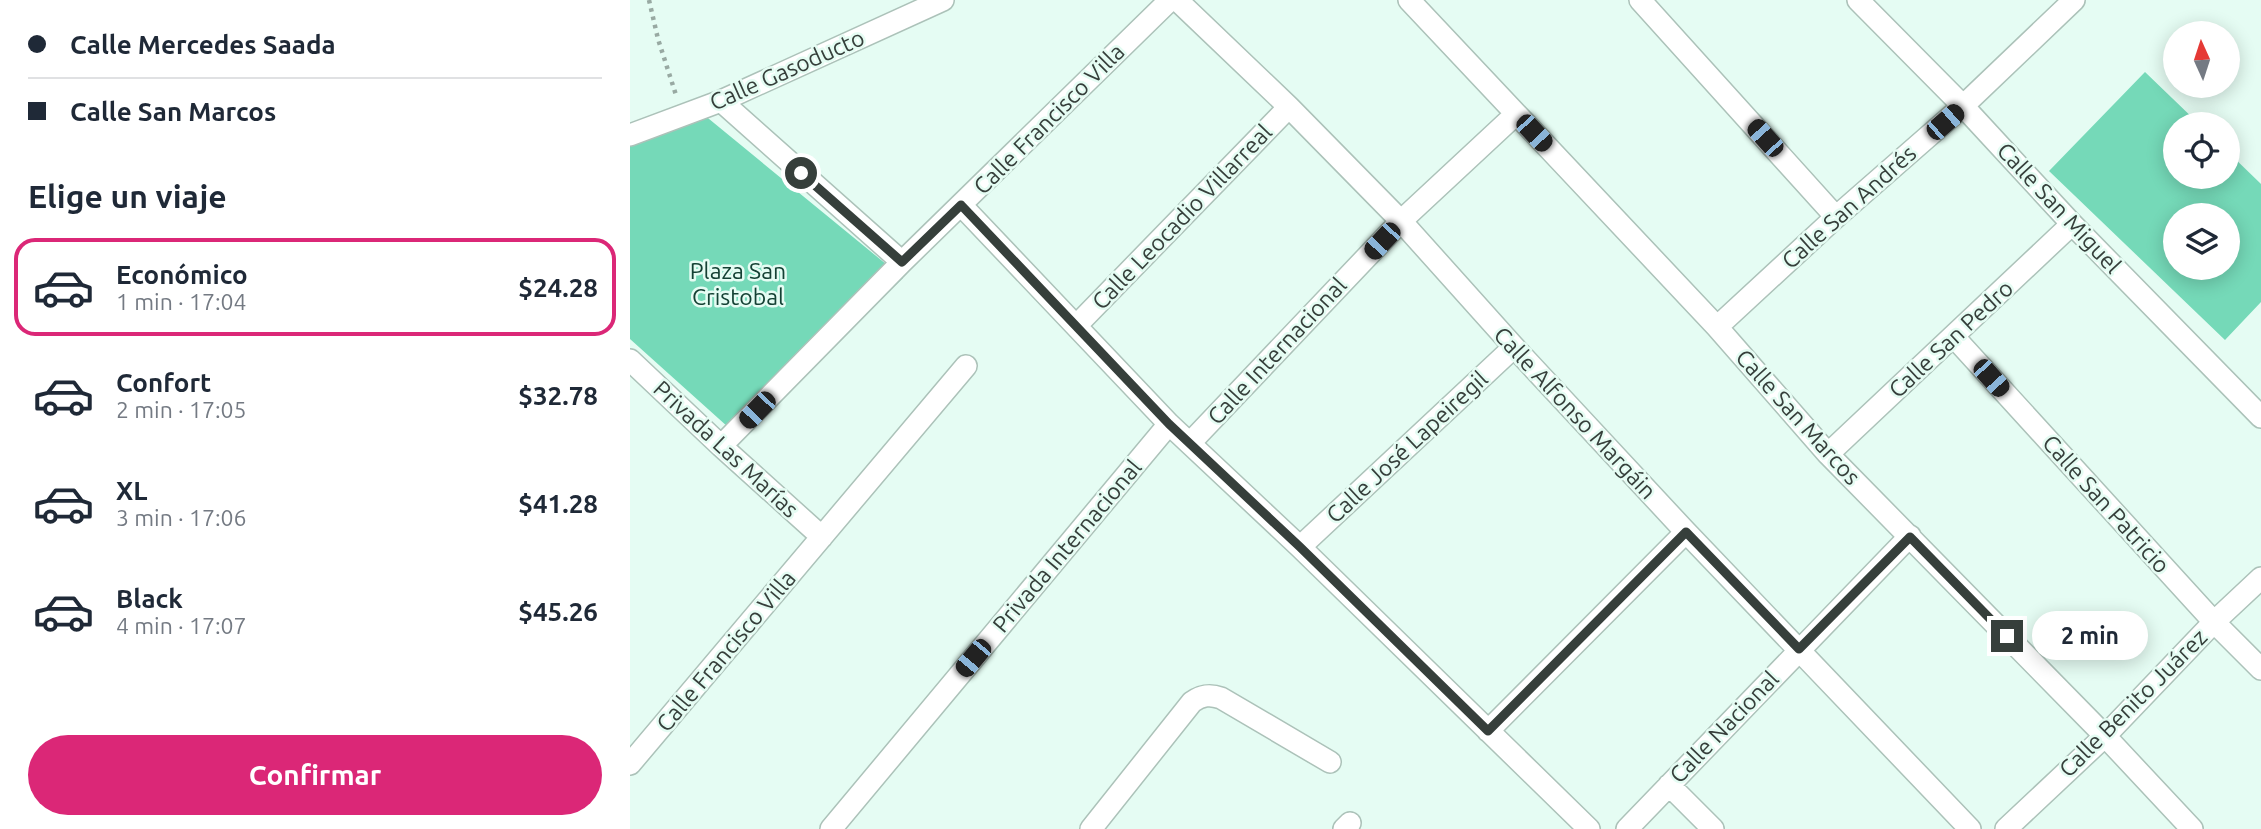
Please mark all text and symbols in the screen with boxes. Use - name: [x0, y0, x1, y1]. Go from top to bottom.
- north arrow: [2163, 21, 2240, 98]
- map controls: [2163, 21, 2240, 280]
- street label: Calle Gasoducto: [706, 24, 868, 115]
- text: Calle Mercedes Saada: [70, 30, 336, 59]
- street label: Calle Francisco Villa: [968, 38, 1129, 199]
- text: Calle San Marcos: [70, 97, 276, 126]
- car: [1923, 100, 1968, 144]
- car: [1512, 110, 1557, 156]
- button: locate: [2163, 112, 2240, 189]
- car: [1744, 115, 1787, 161]
- street label: Calle Leocadio Villarreal: [1087, 119, 1276, 314]
- street label: Calle San Miguel: [1993, 137, 2126, 278]
- street label: Calle San Andrés: [1777, 140, 1921, 273]
- route start: [785, 157, 817, 189]
- text: Elige un viaje: [28, 178, 227, 214]
- button: layers: [2163, 203, 2240, 280]
- car: [1360, 218, 1405, 264]
- icon: car: [32, 256, 95, 319]
- park label: Plaza San Cristobal: [690, 258, 786, 309]
- text: Económico: [116, 260, 248, 289]
- street label: Calle Internacional: [1202, 272, 1351, 429]
- text: $24.28: [518, 273, 598, 302]
- street label: Calle San Pedro: [1884, 275, 2018, 402]
- text: 1 min · 17:04: [116, 289, 247, 314]
- street label: Calle Alfonso Margáin: [1489, 322, 1661, 504]
- street label: Calle San Marcos: [1731, 344, 1865, 489]
- car: [1970, 355, 2013, 401]
- icon: car: [32, 364, 95, 427]
- street label: Calle José Lapeiregil: [1321, 366, 1492, 527]
- text: Confort: [116, 368, 211, 397]
- street label: Privada Las Marías: [649, 375, 804, 522]
- text: $32.78: [518, 381, 598, 410]
- car: [735, 388, 780, 432]
- text: 2 min · 17:05: [116, 397, 247, 422]
- street label: Calle San Patricio: [2038, 430, 2175, 578]
- street label: Privada Internacional: [987, 455, 1146, 637]
- icon: car: [32, 472, 95, 535]
- text: XL: [116, 476, 147, 505]
- text: $41.28: [518, 489, 598, 518]
- text: 3 min · 17:06: [116, 505, 247, 530]
- street label: Calle Francisco Villa: [651, 565, 800, 736]
- icon: car: [32, 580, 95, 643]
- text: Black: [116, 584, 183, 613]
- text: $45.26: [518, 597, 598, 626]
- callout: 2 min: [2032, 612, 2147, 660]
- text: 4 min · 17:07: [116, 613, 247, 638]
- route end: [1991, 620, 2023, 652]
- text: 2 min: [2061, 623, 2119, 648]
- street label: Calle Benito Juárez: [2054, 624, 2211, 781]
- car: [952, 635, 995, 681]
- street label: Calle Nacional: [1664, 666, 1783, 787]
- button: Confirmar: [28, 735, 602, 815]

